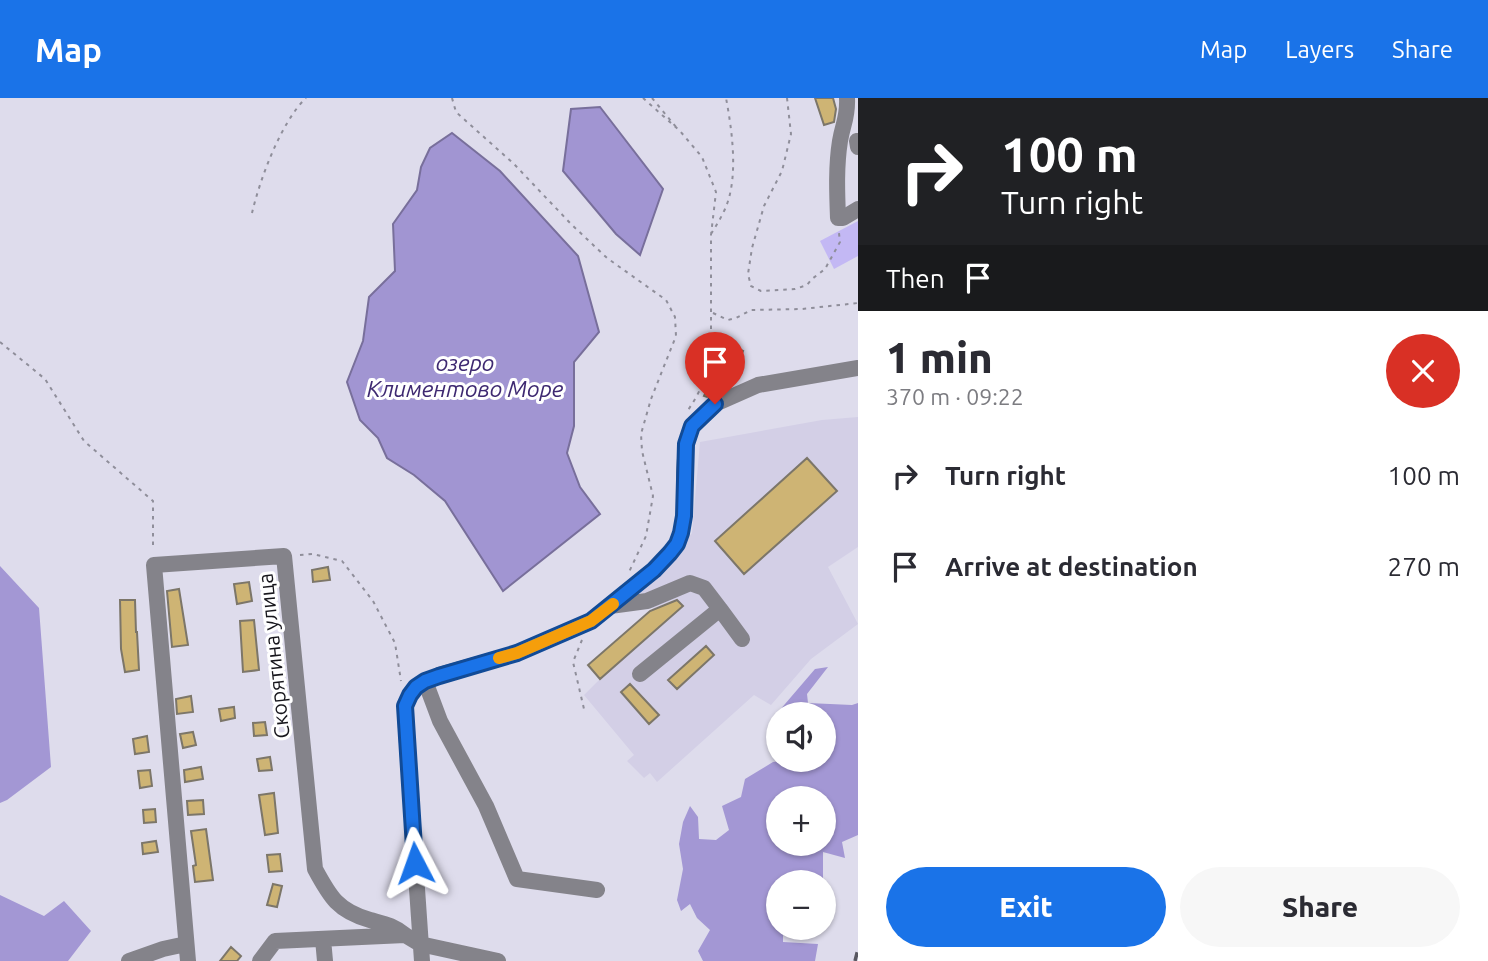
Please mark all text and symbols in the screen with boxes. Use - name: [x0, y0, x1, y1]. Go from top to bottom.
- text: Map: [35, 31, 102, 68]
- text: Map: [1200, 36, 1247, 63]
- text: Layers: [1285, 36, 1354, 63]
- text: Share: [1392, 36, 1453, 63]
- icon: right: [886, 126, 977, 217]
- text: 100 m: [1001, 126, 1138, 181]
- text: Turn right: [1001, 184, 1143, 220]
- icon: arrive: [959, 259, 997, 297]
- text: Then: [886, 264, 945, 293]
- pin: [685, 332, 745, 404]
- text: 1 min: [886, 334, 993, 381]
- button: close: [1386, 334, 1460, 408]
- icon: arrive: [696, 343, 734, 381]
- water label: озеро Климентово Море: [367, 350, 564, 401]
- text: 370 m · 09:22: [886, 384, 1024, 409]
- icon: right: [886, 457, 924, 495]
- text: Turn right: [945, 461, 1066, 490]
- text: 100 m: [1388, 461, 1460, 490]
- icon: arrive: [886, 548, 924, 586]
- text: Arrive at destination: [945, 552, 1198, 581]
- text: 270 m: [1388, 552, 1460, 581]
- street label: Скорятина улица: [252, 572, 294, 740]
- map controls: [766, 702, 836, 940]
- button: sound: [766, 702, 836, 772]
- button: +: [766, 786, 836, 856]
- position arrow: [378, 826, 452, 900]
- button: Exit: [886, 867, 1166, 947]
- button: Share: [1180, 867, 1460, 947]
- button: −: [766, 870, 836, 940]

